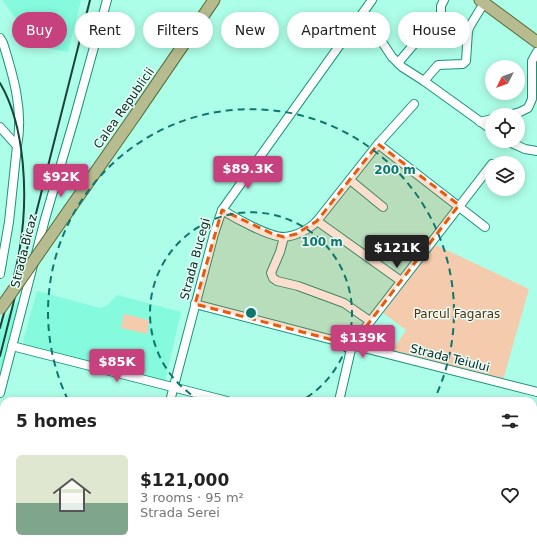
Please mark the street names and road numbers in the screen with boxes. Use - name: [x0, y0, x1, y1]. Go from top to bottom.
- street label: Calea Republicii: [91, 65, 157, 151]
- street label: Strada Bicaz: [8, 213, 40, 289]
- street label: Strada Bucegi: [177, 217, 213, 301]
- street label: Strada Teiului: [409, 341, 491, 375]

